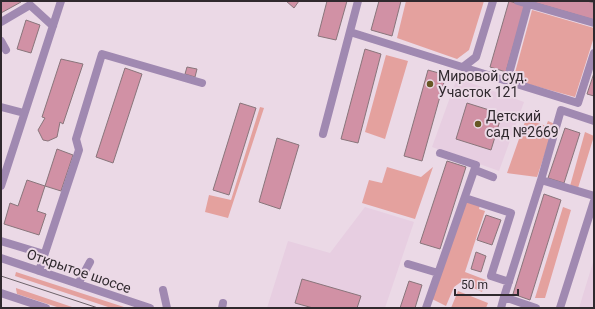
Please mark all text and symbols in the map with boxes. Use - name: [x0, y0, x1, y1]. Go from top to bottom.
- place label: Мировой суд. Участок 121: [438, 68, 527, 100]
- marker: Мировой суд. Участок 121: [425, 79, 435, 89]
- place label: Детский сад №2669: [486, 108, 559, 140]
- marker: Детский сад №2669: [473, 119, 483, 129]
- street label: Открытое шоссе: [25, 246, 133, 296]
- scale bar: [455, 271, 518, 297]
- text: 50 m: [461, 278, 488, 292]

